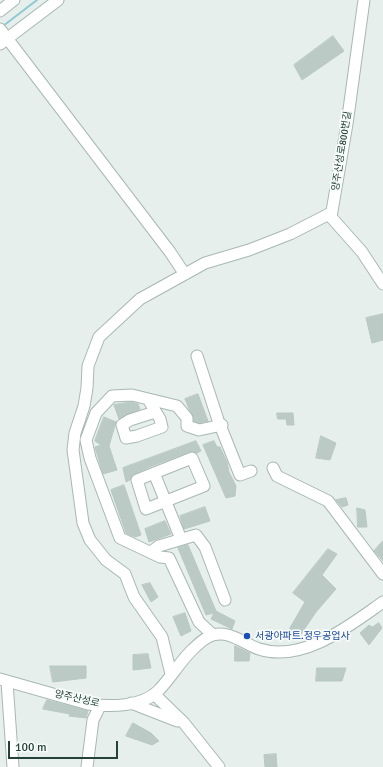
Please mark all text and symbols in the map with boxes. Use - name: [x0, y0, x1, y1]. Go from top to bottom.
- street label: 양주산성로800번길: [330, 110, 354, 192]
- place label: 서광아파트.정우공업사: [255, 630, 350, 642]
- marker: 서광아파트.정우공업사: [242, 631, 252, 641]
- street label: 양주산성로: [53, 688, 101, 710]
- scale bar: [10, 733, 120, 759]
- text: 100 m: [15, 740, 47, 755]

